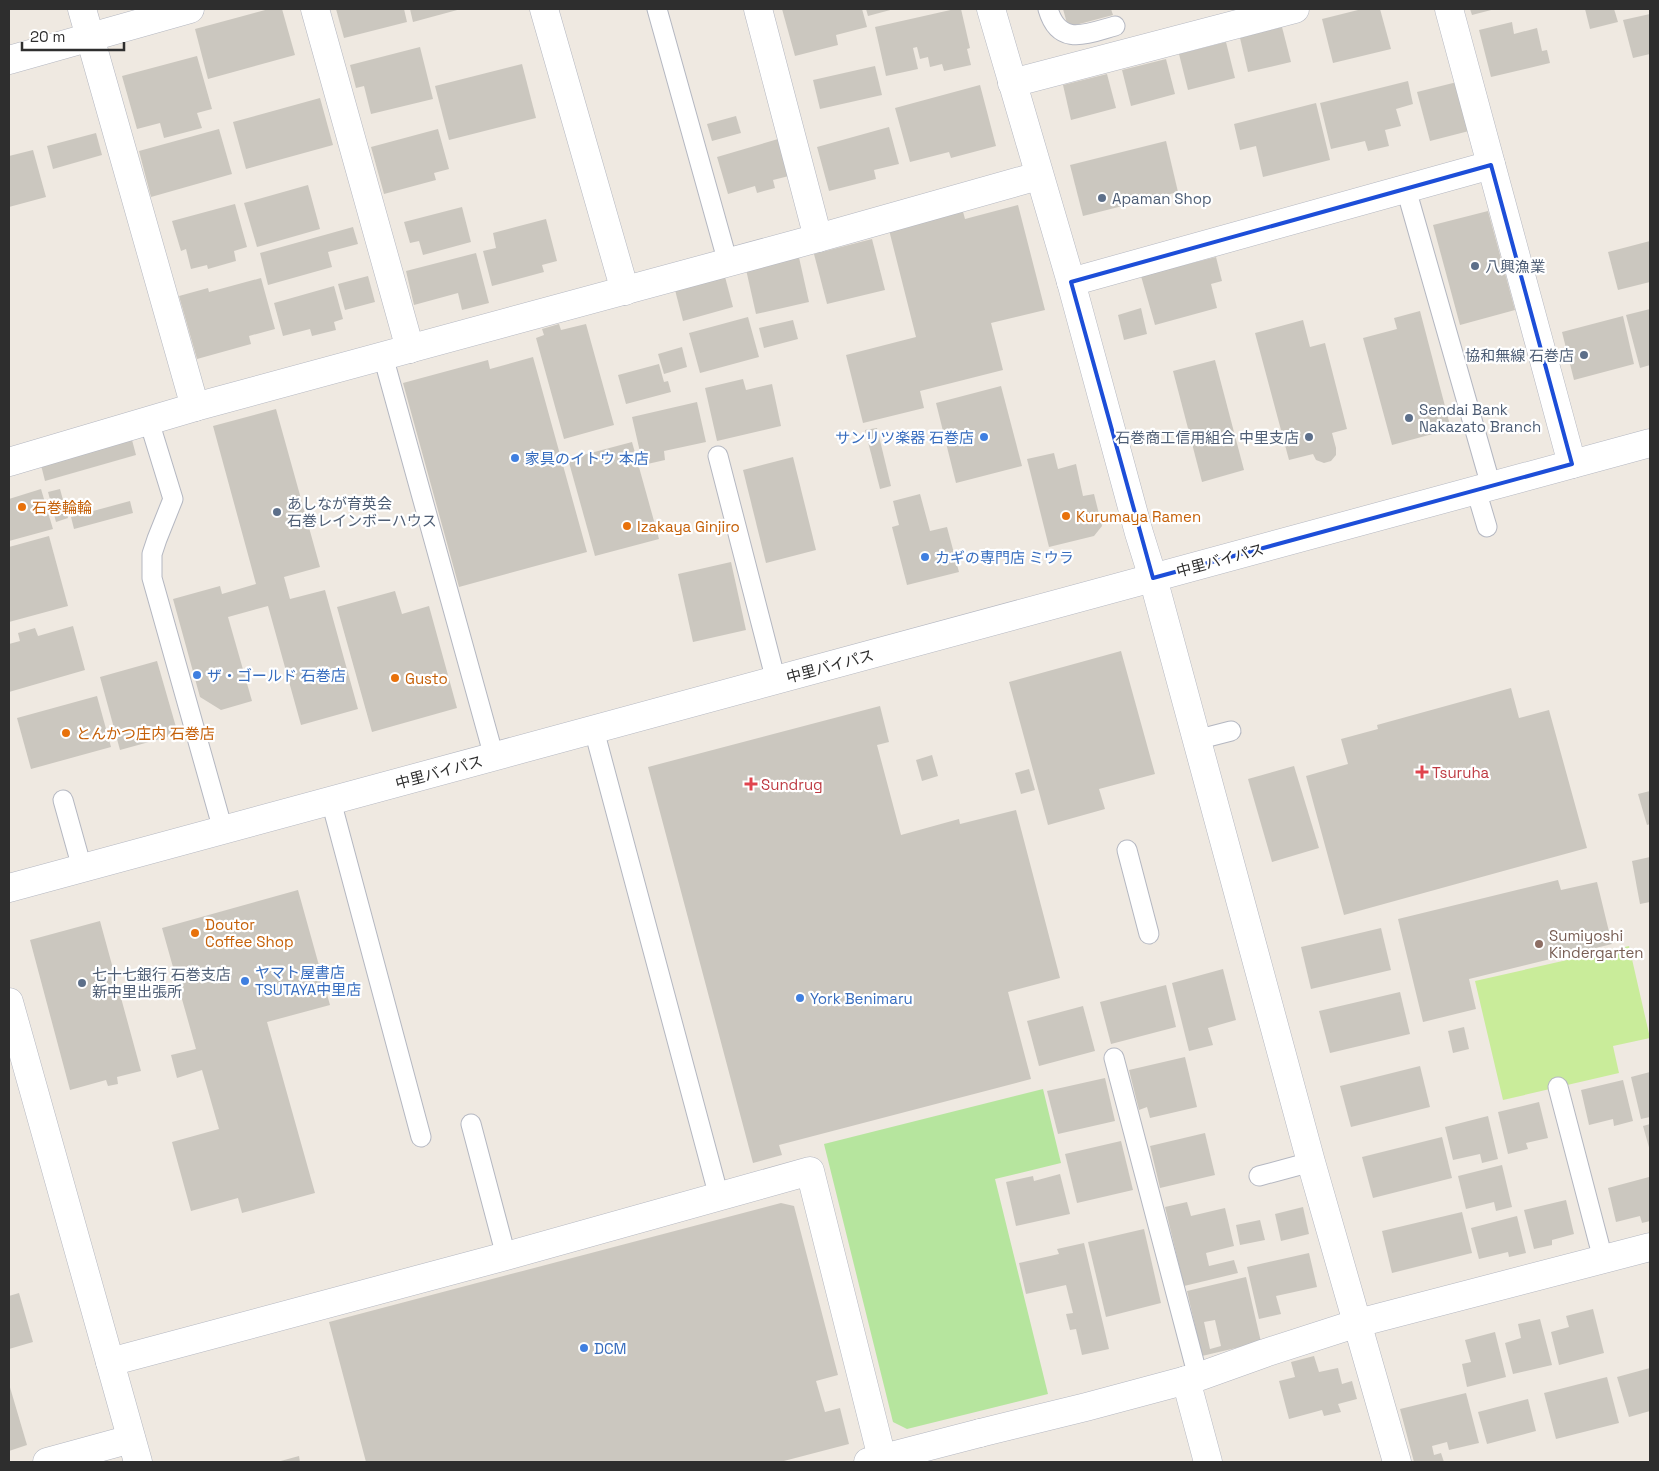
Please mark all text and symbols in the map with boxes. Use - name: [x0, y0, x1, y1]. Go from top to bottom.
- scale bar: [22, 20, 125, 52]
- text: 20 m: [30, 27, 65, 46]
- place label: Apaman Shop: [1112, 189, 1212, 208]
- marker: Apaman Shop: [1096, 192, 1108, 204]
- place label: 八興漁業: [1485, 257, 1545, 276]
- marker: 八興漁業: [1469, 260, 1481, 272]
- place label: 協和無線 石巻店: [1465, 346, 1574, 365]
- marker: 協和無線 石巻店: [1578, 349, 1590, 361]
- place label: Sendai Bank Nakazato Branch: [1419, 400, 1541, 436]
- marker: Sendai Bank Nakazato Branch: [1403, 412, 1415, 424]
- place label: サンリツ楽器 石巻店: [835, 428, 974, 447]
- place label: 石巻商工信用組合 中里支店: [1115, 428, 1299, 447]
- marker: サンリツ楽器 石巻店: [978, 431, 990, 443]
- marker: 石巻商工信用組合 中里支店: [1303, 431, 1315, 443]
- place label: 家具のイトウ 本店: [525, 449, 649, 468]
- marker: 家具のイトウ 本店: [509, 452, 521, 464]
- place label: あしなが育英会 石巻レインボーハウス: [287, 494, 437, 530]
- place label: 石巻輪輪: [32, 498, 92, 517]
- marker: 石巻輪輪: [16, 501, 28, 513]
- marker: あしなが育英会 石巻レインボーハウス: [271, 506, 283, 518]
- place label: Kurumaya Ramen: [1076, 507, 1201, 526]
- marker: Kurumaya Ramen: [1060, 510, 1072, 522]
- place label: Izakaya Ginjiro: [637, 517, 740, 536]
- marker: Izakaya Ginjiro: [621, 520, 633, 532]
- street label: 中里バイパス: [1174, 539, 1266, 581]
- place label: カギの専門店 ミウラ: [935, 548, 1074, 567]
- marker: カギの専門店 ミウラ: [919, 551, 931, 563]
- street label: 中里バイパス: [784, 645, 876, 687]
- place label: ザ・ゴールド 石巻店: [207, 666, 346, 685]
- marker: ザ・ゴールド 石巻店: [191, 669, 203, 681]
- place label: Gusto: [405, 669, 448, 688]
- marker: Gusto: [389, 672, 401, 684]
- place label: とんかつ庄内 石巻店: [76, 724, 215, 743]
- marker: とんかつ庄内 石巻店: [60, 727, 72, 739]
- street label: 中里バイパス: [393, 751, 485, 793]
- place label: Tsuruha: [1432, 763, 1490, 782]
- marker: Tsuruha: [1416, 766, 1428, 778]
- place label: Sundrug: [761, 775, 823, 794]
- marker: Sundrug: [745, 778, 757, 790]
- place label: Doutor Coffee Shop: [205, 915, 294, 951]
- place label: Sumiyoshi Kindergarten: [1549, 926, 1644, 962]
- marker: Doutor Coffee Shop: [189, 927, 201, 939]
- marker: Sumiyoshi Kindergarten: [1533, 938, 1545, 950]
- place label: ヤマト屋書店 TSUTAYA中里店: [255, 963, 361, 999]
- place label: 七十七銀行 石巻支店 新中里出張所: [92, 965, 231, 1001]
- marker: ヤマト屋書店 TSUTAYA中里店: [239, 975, 251, 987]
- marker: 七十七銀行 石巻支店 新中里出張所: [76, 977, 88, 989]
- place label: York Benimaru: [810, 989, 913, 1008]
- marker: York Benimaru: [794, 992, 806, 1004]
- place label: DCM: [594, 1339, 627, 1358]
- marker: DCM: [578, 1342, 590, 1354]

